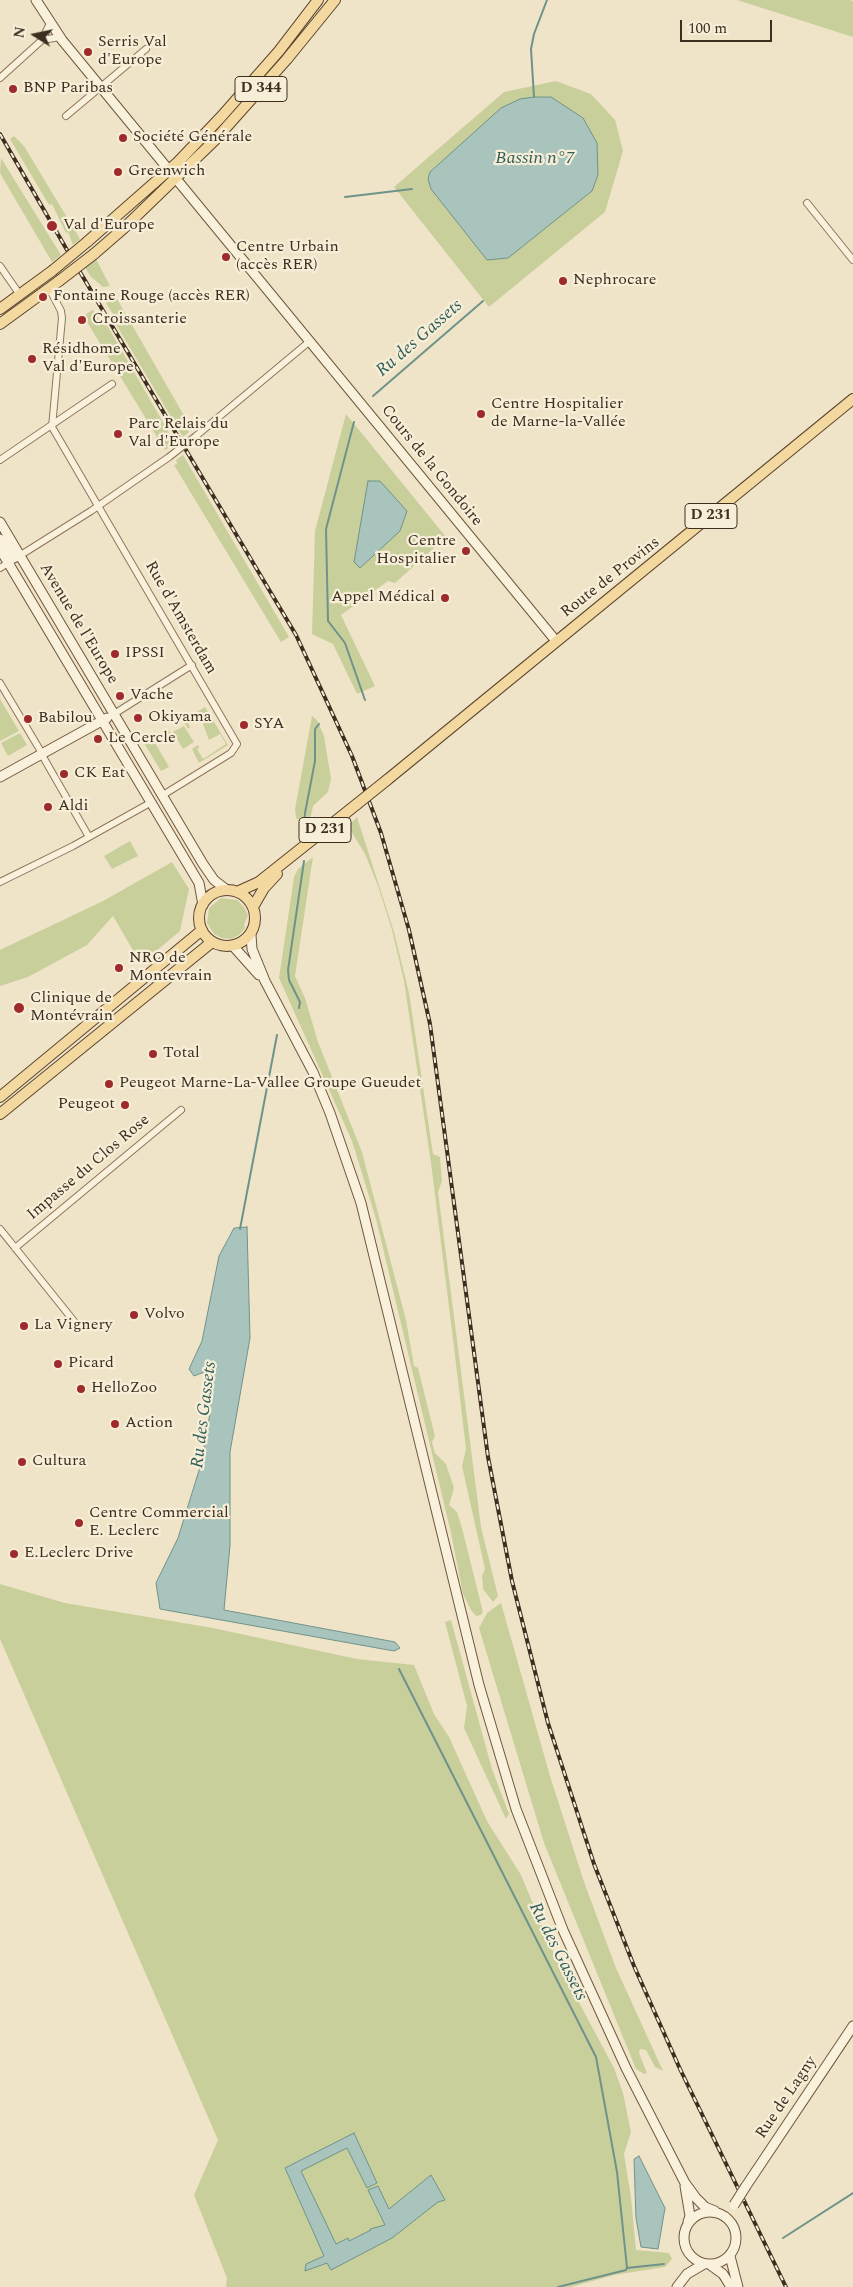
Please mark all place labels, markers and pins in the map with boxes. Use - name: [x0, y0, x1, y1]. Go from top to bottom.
- place label: Serris Val d'Europe: [98, 33, 167, 71]
- marker: Serris Val d'Europe: [82, 46, 94, 58]
- place label: BNP Paribas: [23, 79, 113, 99]
- marker: BNP Paribas: [7, 83, 19, 95]
- place label: Société Générale: [133, 128, 252, 148]
- marker: Société Générale: [117, 132, 129, 144]
- place label: Greenwich: [128, 162, 205, 182]
- marker: Greenwich: [112, 166, 124, 178]
- place label: Val d'Europe: [63, 216, 155, 236]
- marker: Val d'Europe: [45, 219, 59, 233]
- place label: Centre Urbain (accès RER): [236, 238, 339, 276]
- marker: Centre Urbain (accès RER): [220, 251, 232, 263]
- place label: Nephrocare: [573, 271, 657, 291]
- marker: Nephrocare: [557, 275, 569, 287]
- place label: Fontaine Rouge (accès RER): [53, 287, 250, 307]
- marker: Fontaine Rouge (accès RER): [37, 291, 49, 303]
- place label: Croissanterie: [92, 310, 187, 330]
- marker: Croissanterie: [76, 314, 88, 326]
- place label: Résidhome Val d'Europe: [42, 340, 134, 378]
- marker: Résidhome Val d'Europe: [26, 353, 38, 365]
- place label: Centre Hospitalier de Marne-la-Vallée: [491, 395, 626, 433]
- marker: Centre Hospitalier de Marne-la-Vallée: [475, 408, 487, 420]
- place label: Parc Relais du Val d'Europe: [128, 415, 228, 453]
- marker: Parc Relais du Val d'Europe: [112, 428, 124, 440]
- place label: Centre Hospitalier: [376, 532, 456, 570]
- marker: Centre Hospitalier: [460, 545, 472, 557]
- place label: Appel Médical: [331, 588, 435, 608]
- marker: Appel Médical: [439, 592, 451, 604]
- place label: IPSSI: [125, 644, 165, 664]
- marker: IPSSI: [109, 648, 121, 660]
- place label: Vache: [130, 686, 174, 706]
- marker: Vache: [114, 690, 126, 702]
- place label: Okiyama: [148, 708, 212, 728]
- place label: Babilou: [38, 709, 93, 729]
- marker: Okiyama: [132, 712, 144, 724]
- marker: Babilou: [22, 713, 34, 725]
- place label: SYA: [254, 715, 285, 735]
- marker: SYA: [238, 719, 250, 731]
- place label: Le Cercle: [108, 729, 176, 749]
- marker: Le Cercle: [92, 733, 104, 745]
- place label: CK Eat: [74, 764, 125, 784]
- marker: CK Eat: [58, 768, 70, 780]
- place label: Aldi: [58, 797, 88, 817]
- marker: Aldi: [42, 801, 54, 813]
- place label: NRO de Montevrain: [129, 949, 212, 987]
- marker: NRO de Montevrain: [113, 962, 125, 974]
- place label: Clinique de Montévrain: [30, 989, 113, 1027]
- marker: Clinique de Montévrain: [12, 1001, 26, 1015]
- place label: Total: [163, 1044, 200, 1064]
- marker: Total: [147, 1048, 159, 1060]
- place label: Peugeot Marne-La-Vallee Groupe Gueudet: [119, 1074, 421, 1094]
- marker: Peugeot Marne-La-Vallee Groupe Gueudet: [103, 1078, 115, 1090]
- place label: Peugeot: [58, 1095, 115, 1115]
- marker: Peugeot: [119, 1099, 131, 1111]
- place label: Volvo: [144, 1305, 185, 1325]
- marker: Volvo: [128, 1309, 140, 1321]
- place label: La Vignery: [34, 1316, 112, 1336]
- marker: La Vignery: [18, 1320, 30, 1332]
- place label: Picard: [68, 1354, 114, 1374]
- marker: Picard: [52, 1358, 64, 1370]
- place label: HelloZoo: [91, 1379, 157, 1399]
- marker: HelloZoo: [75, 1383, 87, 1395]
- place label: Action: [125, 1414, 173, 1434]
- marker: Action: [109, 1418, 121, 1430]
- place label: Cultura: [32, 1452, 86, 1472]
- marker: Cultura: [16, 1456, 28, 1468]
- place label: Centre Commercial E. Leclerc: [89, 1504, 229, 1542]
- marker: Centre Commercial E. Leclerc: [73, 1517, 85, 1529]
- place label: E.Leclerc Drive: [24, 1544, 134, 1564]
- marker: E.Leclerc Drive: [8, 1548, 20, 1560]

